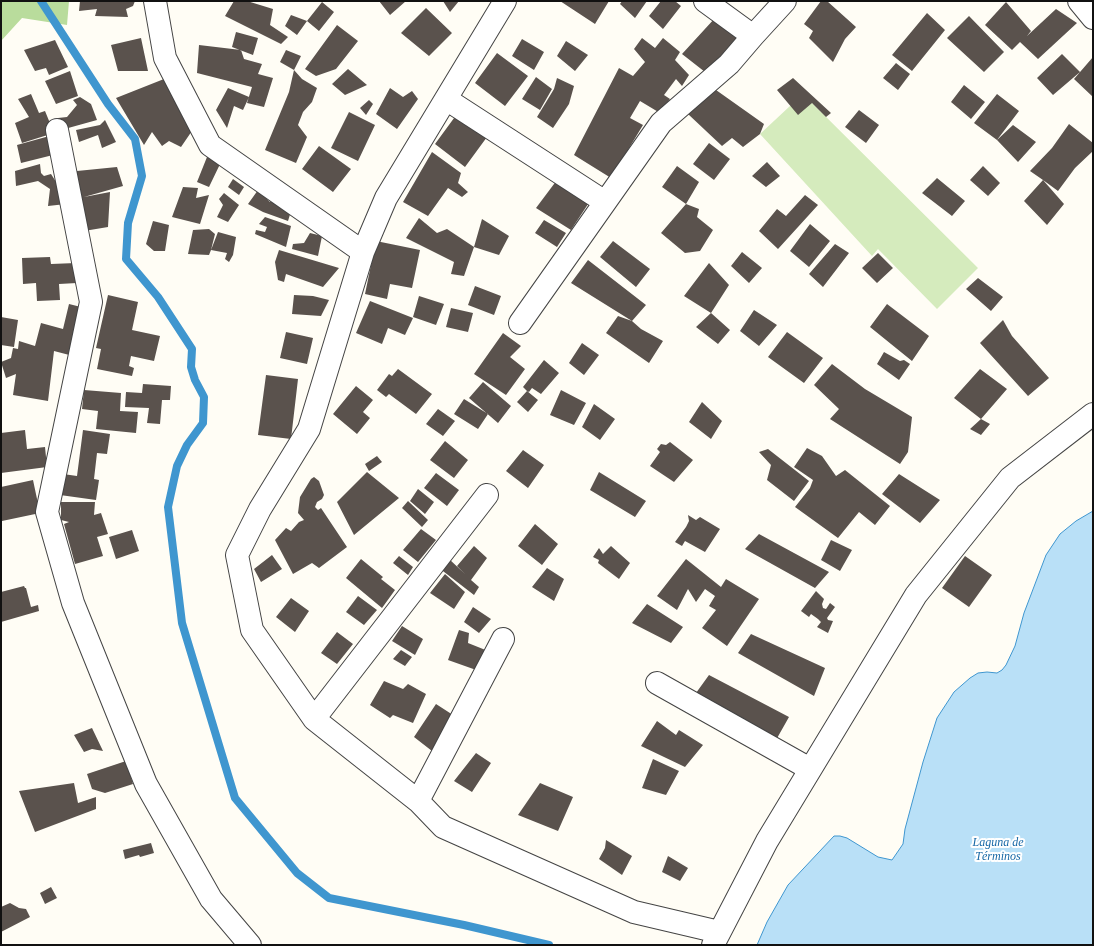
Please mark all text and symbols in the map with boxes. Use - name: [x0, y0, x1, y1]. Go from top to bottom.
- water label: Laguna de Términos: [972, 836, 1024, 864]

